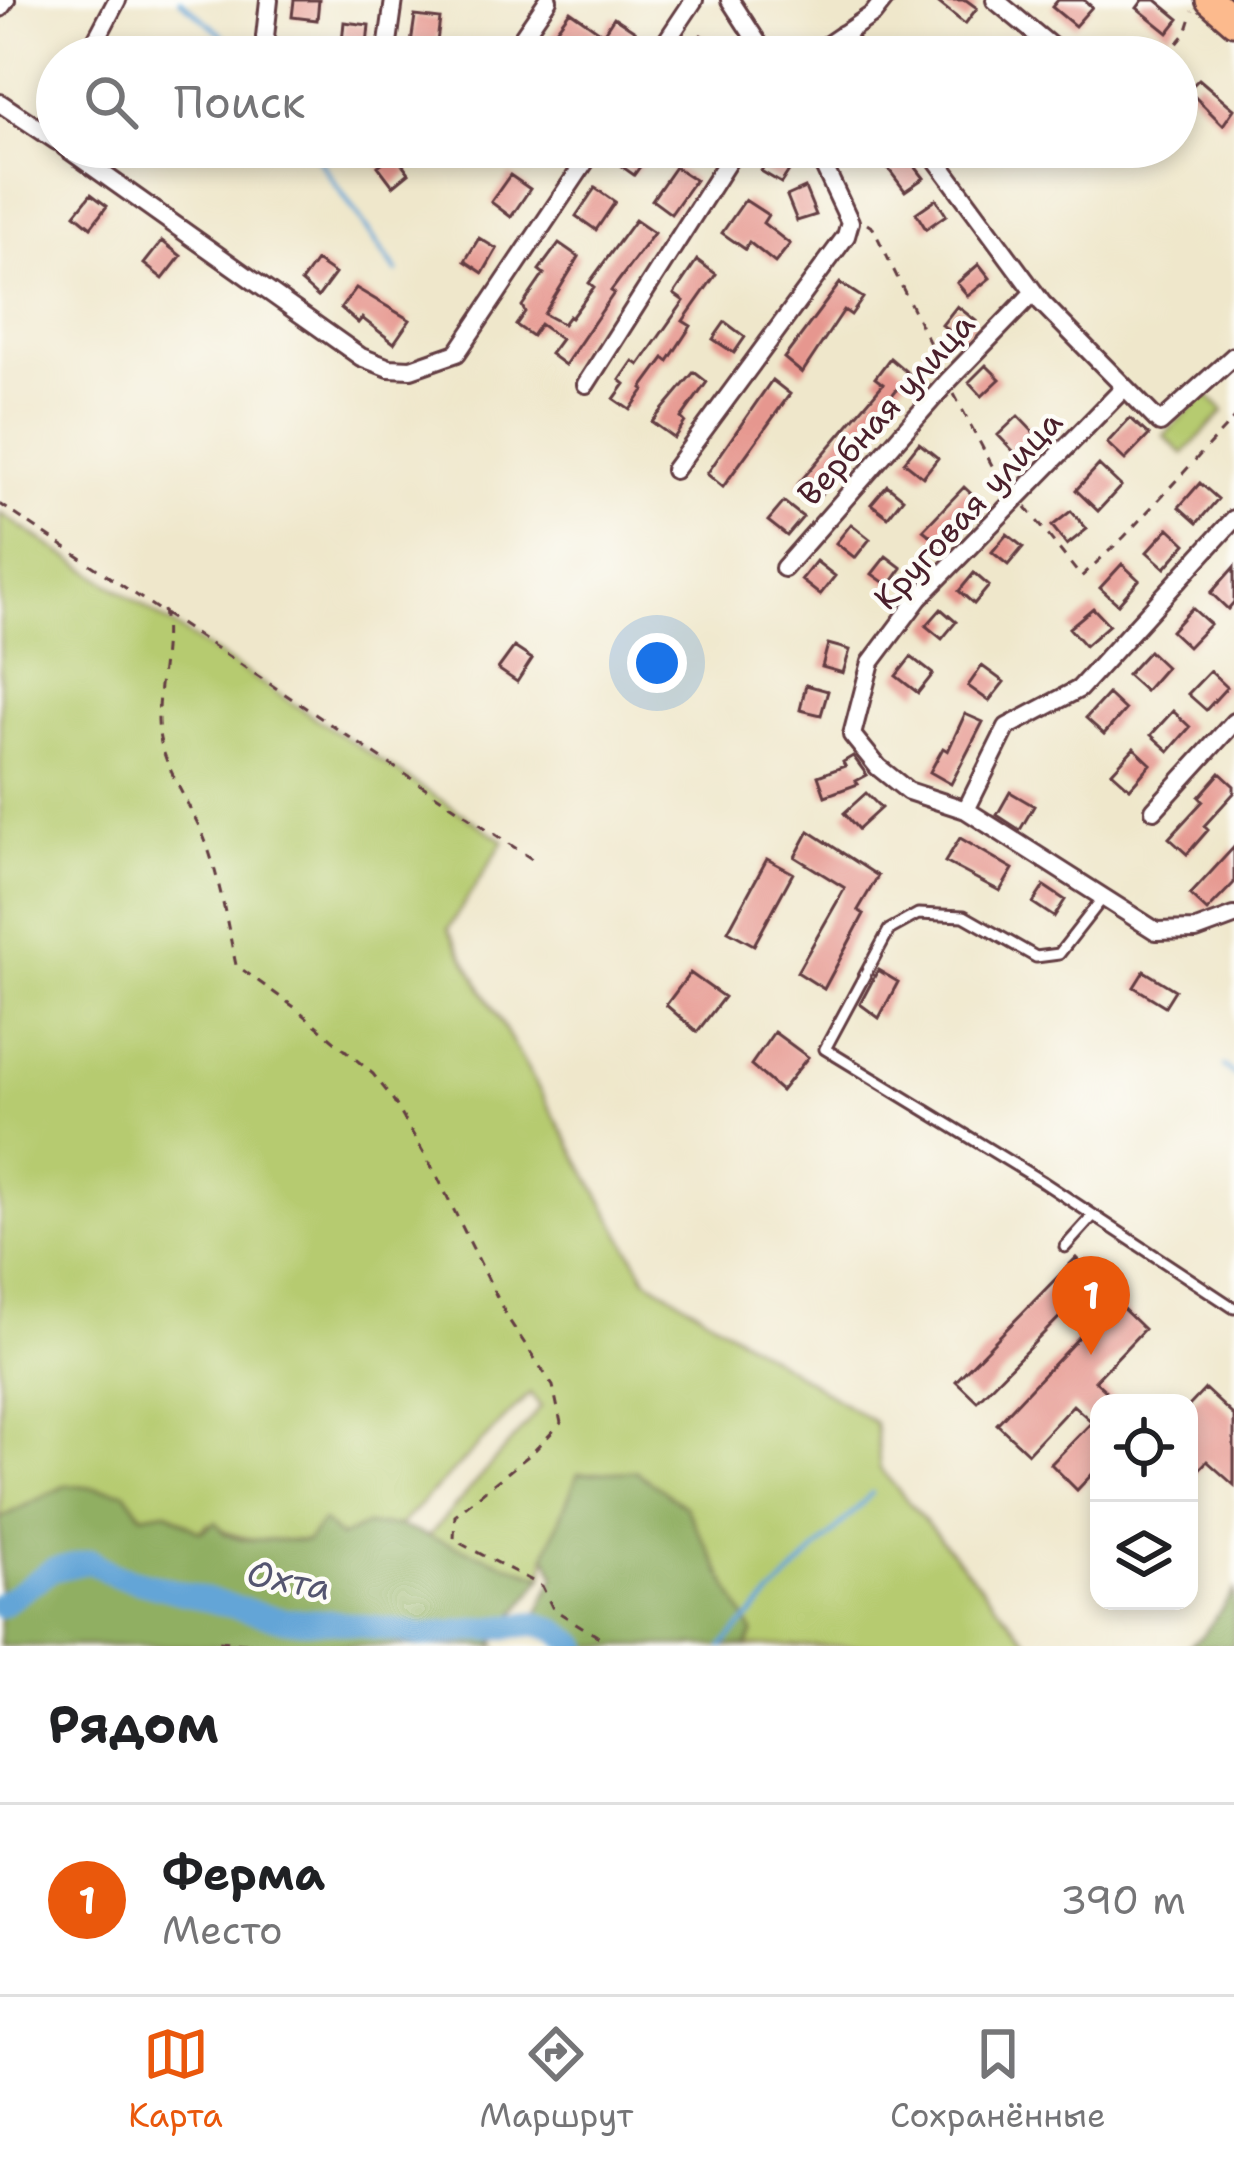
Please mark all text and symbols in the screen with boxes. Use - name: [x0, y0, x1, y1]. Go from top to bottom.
- search box: [36, 36, 1198, 168]
- icon: search: [78, 69, 144, 135]
- text: Поиск: [174, 72, 305, 132]
- street label: Вербная улица: [787, 303, 985, 515]
- street label: Круговая улица: [864, 400, 1072, 620]
- your location: [627, 633, 687, 693]
- pin: 1: [1052, 1256, 1130, 1355]
- map controls: [1090, 1394, 1198, 1610]
- button: locate: [1090, 1394, 1198, 1502]
- button: layers: [1090, 1502, 1198, 1610]
- water label: Охта: [243, 1548, 335, 1612]
- text: Рядом: [48, 1690, 219, 1758]
- text: Ферма: [162, 1844, 325, 1904]
- text: 1: [78, 1874, 96, 1926]
- text: 390 m: [1060, 1874, 1186, 1926]
- text: Место: [162, 1904, 283, 1956]
- tab: Карта: [128, 2021, 223, 2138]
- tab: Маршрут: [479, 2021, 633, 2138]
- tab: Сохранённые: [890, 2021, 1106, 2138]

